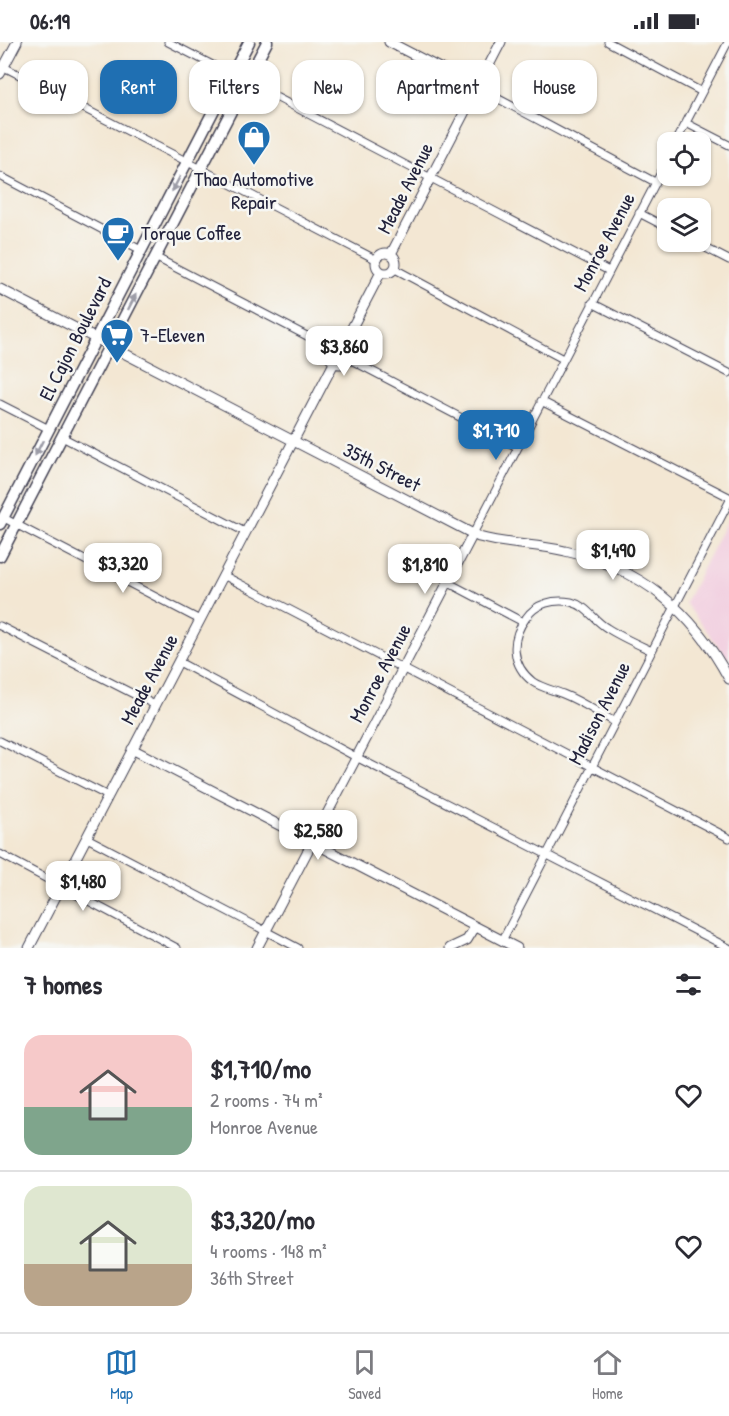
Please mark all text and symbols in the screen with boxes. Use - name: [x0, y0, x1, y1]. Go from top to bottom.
- text: 06:19: [30, 6, 70, 36]
- chip: Buy: [18, 60, 88, 114]
- chip: Rent: [100, 60, 177, 114]
- chip: Filters: [189, 60, 280, 114]
- chip: New: [292, 60, 364, 114]
- chip: Apartment: [376, 60, 500, 114]
- chip: House: [512, 60, 597, 114]
- shop icon: Thao Automotive Repair: [236, 119, 272, 166]
- map controls: [657, 132, 711, 252]
- button: locate: [657, 132, 711, 186]
- street label: Meade Avenue: [370, 138, 439, 238]
- place label: Thao Automotive Repair: [194, 165, 314, 215]
- one-way arrow: [171, 176, 181, 193]
- street label: Monroe Avenue: [566, 188, 641, 296]
- button: layers: [657, 198, 711, 252]
- cafe icon: Torque Coffee: [100, 215, 136, 262]
- place label: Torque Coffee: [141, 219, 241, 246]
- street label: El Cajon Boulevard: [32, 272, 117, 405]
- one-way arrow: [127, 293, 137, 310]
- supermarket icon: 7-Eleven: [99, 317, 135, 364]
- place label: 7-Eleven: [140, 321, 205, 348]
- pin: $3,860: [295, 326, 393, 377]
- text: $3,860: [320, 332, 368, 359]
- pin: $1,710: [447, 410, 545, 461]
- text: $1,710: [472, 416, 520, 443]
- street label: 35th Street: [339, 435, 427, 498]
- one-way arrow: [34, 439, 44, 456]
- pin: $1,490: [564, 530, 662, 581]
- text: $1,490: [590, 536, 636, 563]
- pin: $3,320: [74, 543, 172, 594]
- pin: $1,810: [376, 544, 474, 595]
- text: $3,320: [98, 549, 148, 576]
- text: $1,810: [402, 550, 448, 577]
- street label: Monroe Avenue: [342, 619, 417, 727]
- street label: Meade Avenue: [113, 629, 184, 729]
- street label: Madison Avenue: [561, 657, 636, 769]
- pin: $2,580: [269, 810, 367, 861]
- text: $2,580: [293, 816, 343, 843]
- pin: $1,480: [34, 861, 132, 912]
- text: $1,480: [60, 867, 106, 894]
- text: 7 homes: [24, 967, 102, 1002]
- icon: filters: [672, 968, 705, 1001]
- text: $1,710/mo: [210, 1051, 311, 1086]
- icon: home: [72, 1059, 144, 1131]
- icon: heart: [672, 1079, 705, 1112]
- text: 2 rooms · 74 m²: [210, 1086, 322, 1113]
- text: Monroe Avenue: [210, 1113, 318, 1140]
- text: $3,320/mo: [210, 1202, 315, 1237]
- icon: home: [72, 1210, 144, 1282]
- icon: heart: [672, 1230, 705, 1263]
- text: 4 rooms · 148 m²: [210, 1237, 327, 1264]
- text: 36th Street: [210, 1264, 293, 1291]
- tab: Map: [105, 1346, 138, 1404]
- tab: Saved: [348, 1346, 381, 1404]
- tab: Home: [591, 1346, 624, 1404]

